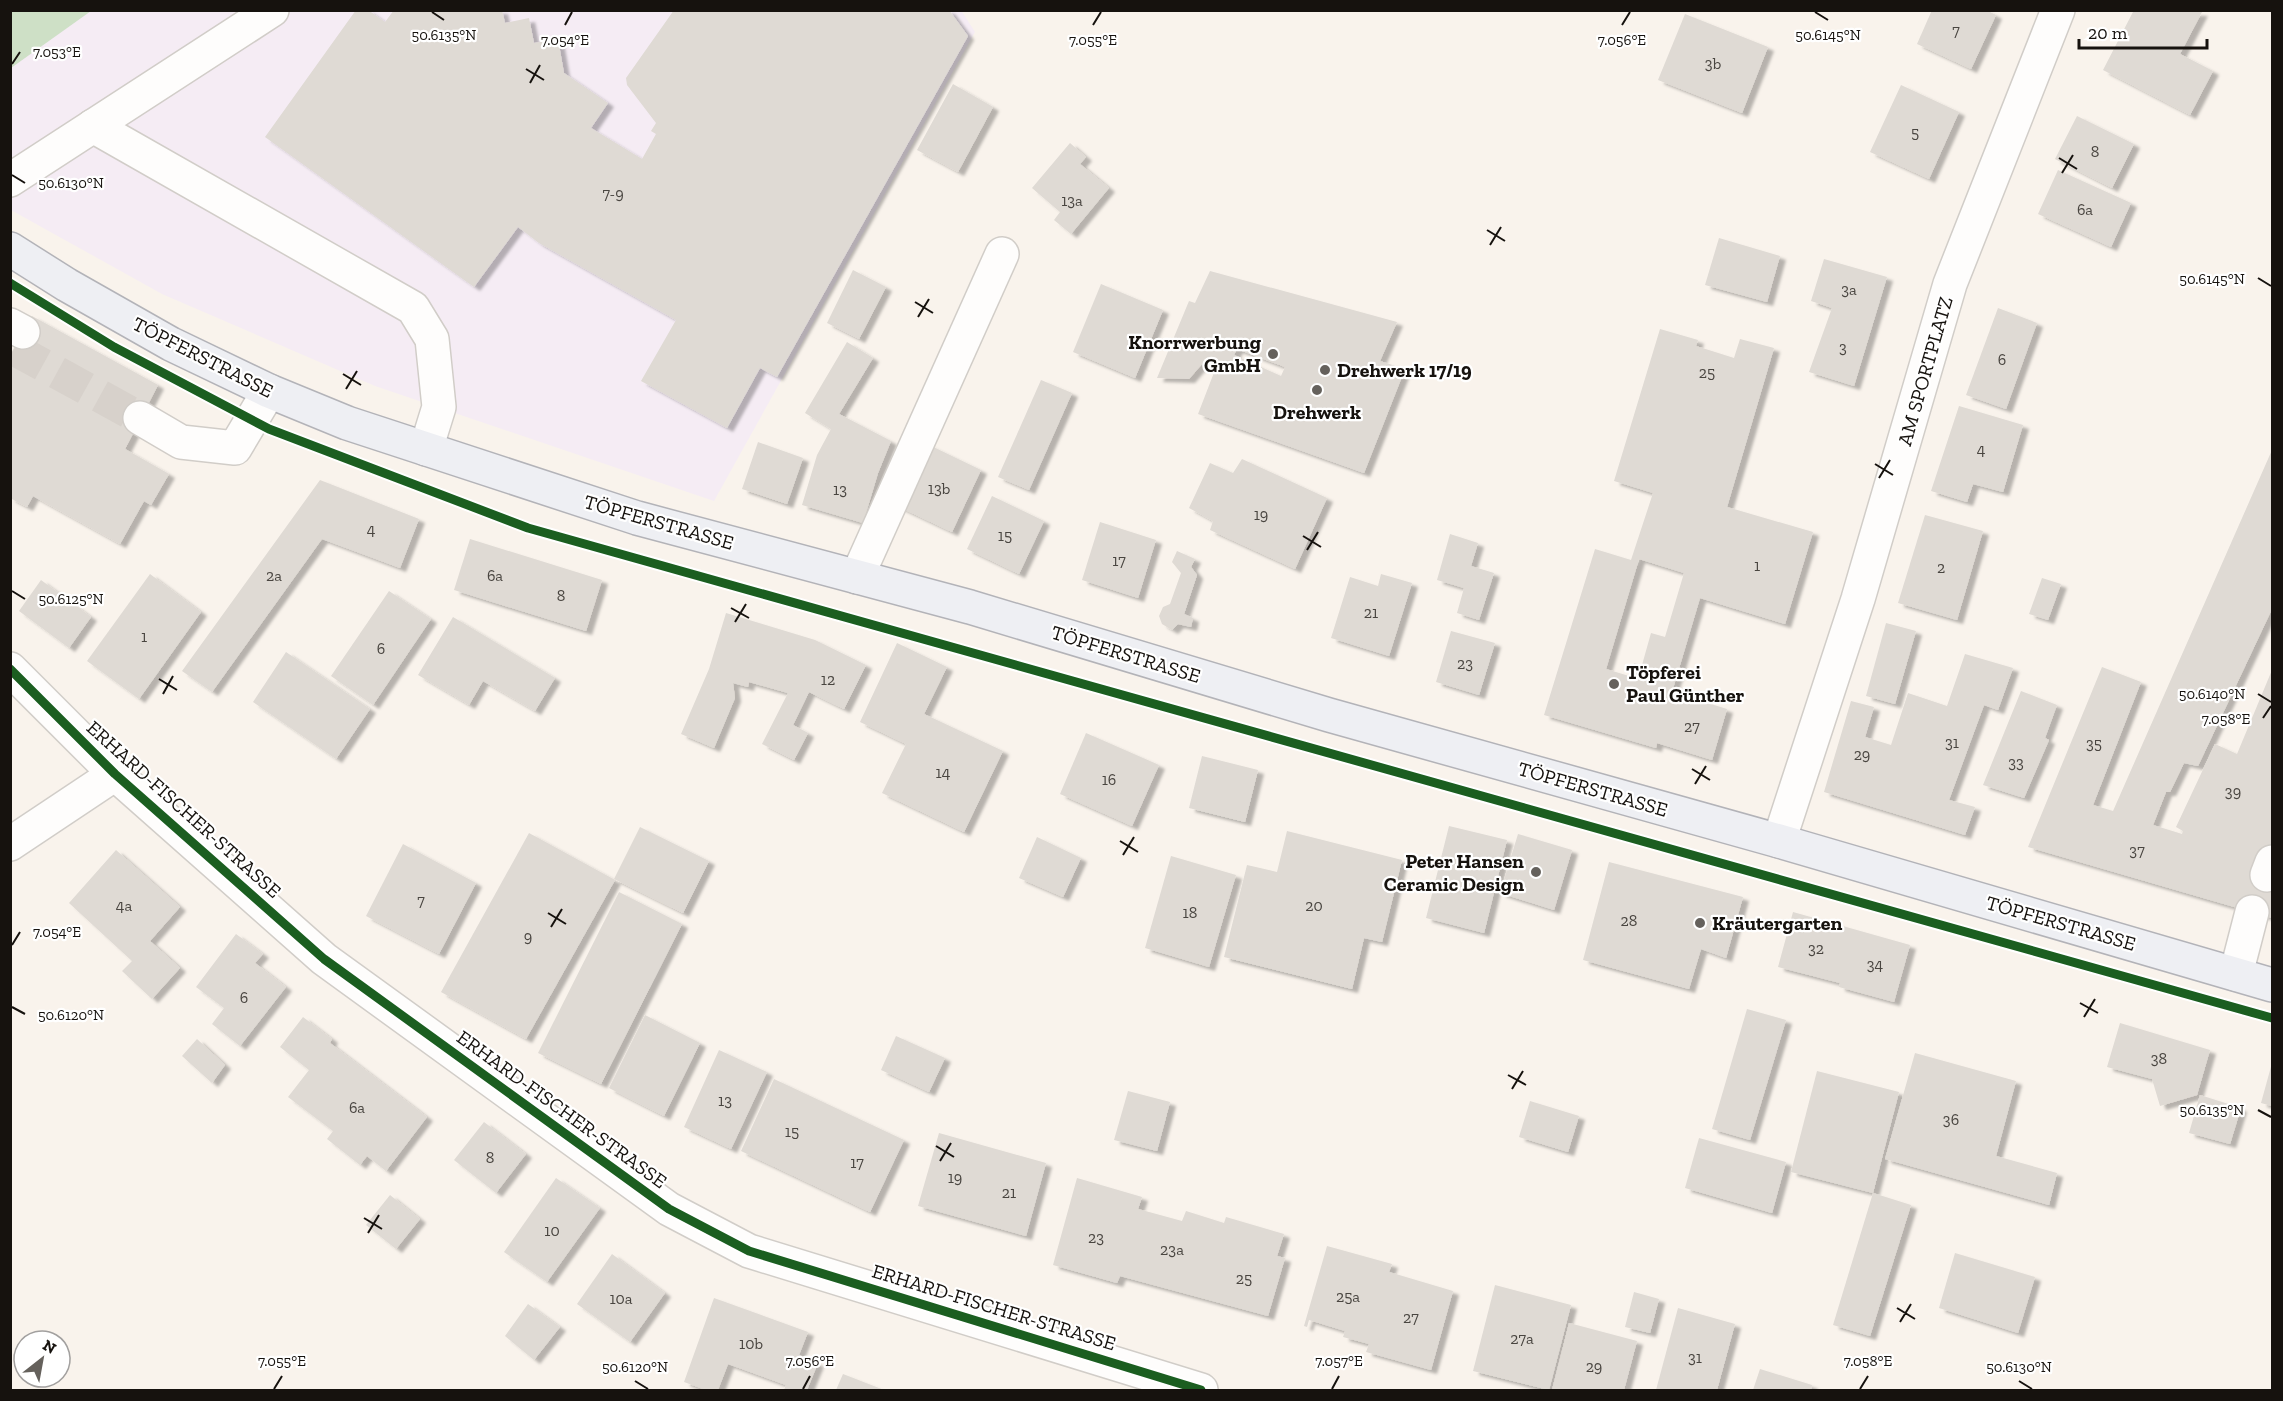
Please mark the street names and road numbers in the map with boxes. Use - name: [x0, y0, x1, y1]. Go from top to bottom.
- street label: AM SPORTPLATZ: [1892, 294, 1958, 448]
- street label: TÖPFERSTRASSE: [129, 311, 277, 403]
- street label: TÖPFERSTRASSE: [581, 489, 737, 555]
- street label: TÖPFERSTRASSE: [1049, 620, 1203, 688]
- street label: ERHARD-FISCHER-STRASSE: [82, 715, 286, 903]
- street label: TÖPFERSTRASSE: [1515, 756, 1671, 822]
- street label: TÖPFERSTRASSE: [1983, 890, 2139, 956]
- street label: ERHARD-FISCHER-STRASSE: [452, 1025, 672, 1193]
- street label: ERHARD-FISCHER-STRASSE: [869, 1258, 1119, 1356]

